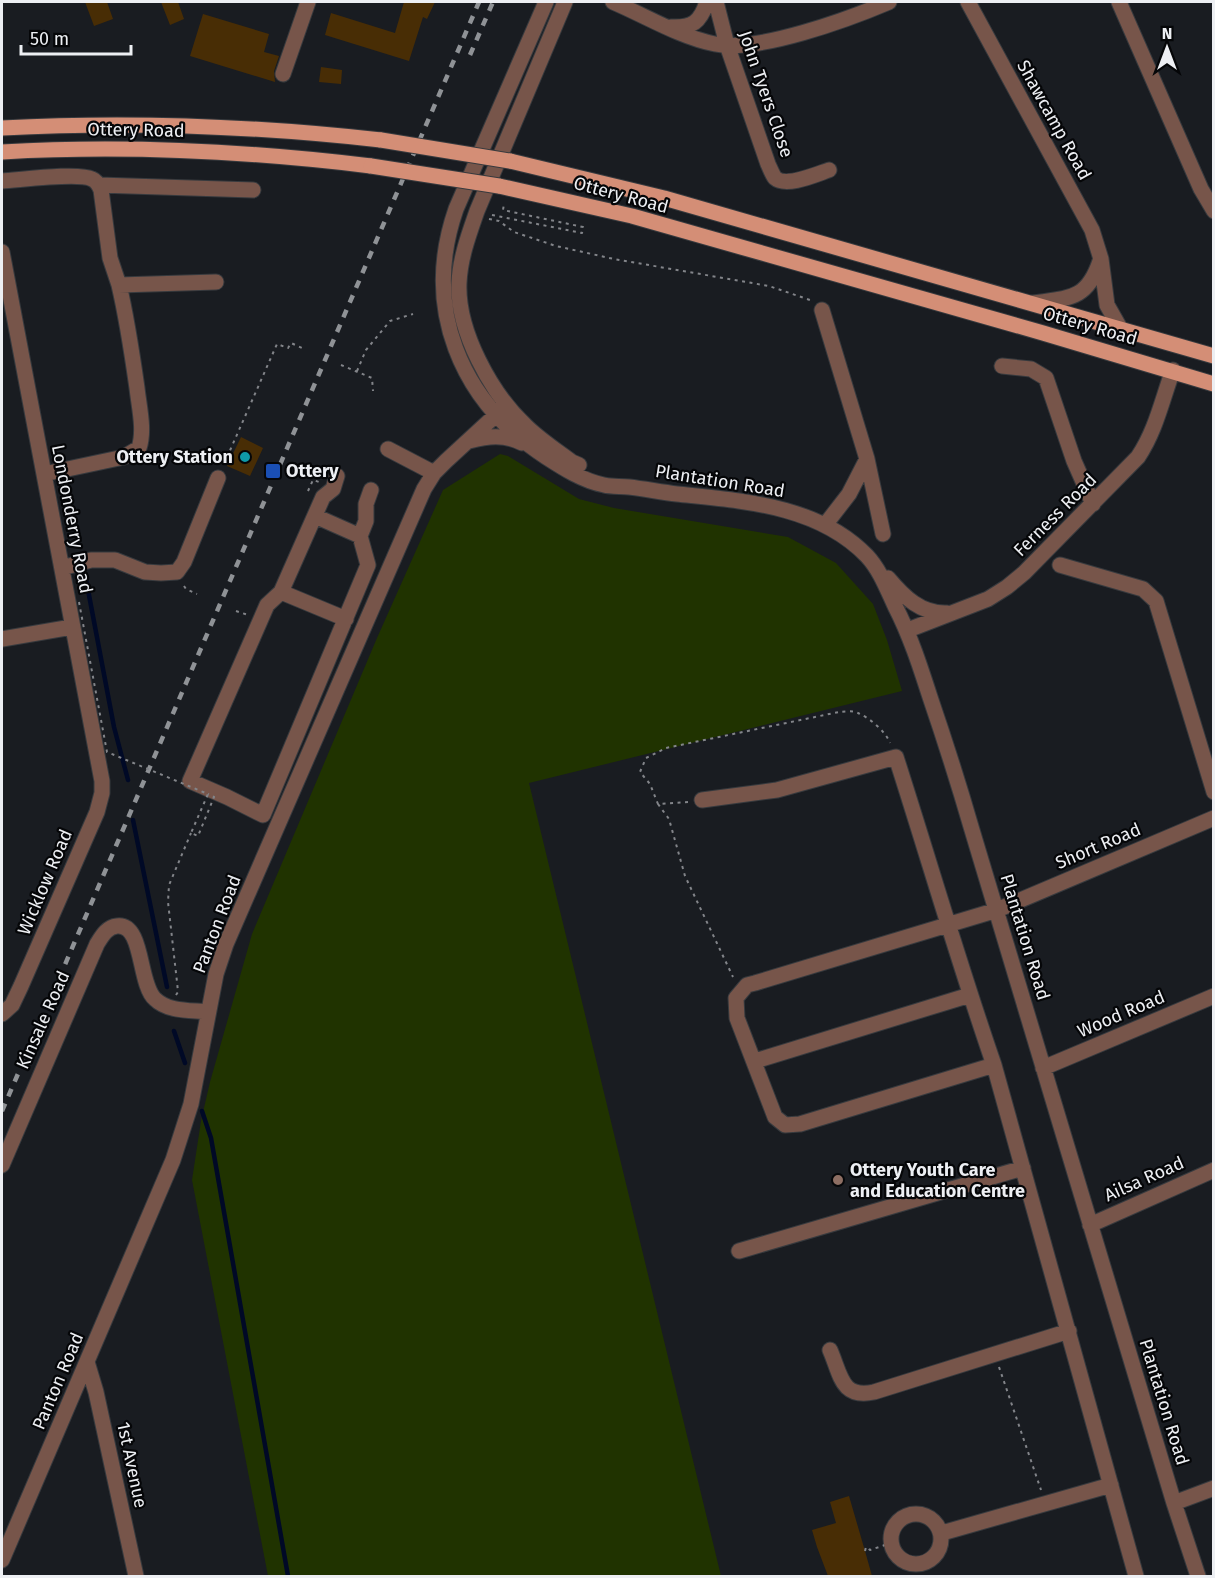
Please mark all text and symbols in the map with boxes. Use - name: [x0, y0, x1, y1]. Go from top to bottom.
- scale bar: [21, 18, 130, 56]
- north arrow: [1137, 18, 1197, 78]
- text: N: [1162, 24, 1172, 43]
- text: 50 m: [30, 28, 69, 50]
- street label: John Tyers Close: [734, 28, 798, 160]
- street label: Shawcamp Road: [1012, 56, 1096, 184]
- street label: Ottery Road: [87, 118, 185, 142]
- street label: Ottery Road: [571, 172, 671, 218]
- street label: Ottery Road: [1040, 302, 1140, 350]
- street label: Londonderry Road: [47, 443, 97, 595]
- place label: Ottery Station: [116, 446, 233, 468]
- marker: Ottery Station: [238, 450, 252, 464]
- place label: Ottery: [286, 460, 339, 482]
- street label: Plantation Road: [654, 460, 786, 502]
- marker: Ottery: [264, 462, 282, 480]
- street label: Ferness Road: [1009, 469, 1101, 561]
- street label: Short Road: [1052, 818, 1144, 874]
- street label: Wicklow Road: [13, 826, 77, 938]
- street label: Plantation Road: [995, 871, 1055, 1003]
- street label: Panton Road: [188, 872, 246, 976]
- street label: Kinsale Road: [12, 967, 74, 1073]
- street label: Wood Road: [1074, 986, 1168, 1042]
- street label: Ailsa Road: [1101, 1152, 1187, 1206]
- place label: Ottery Youth Care and Education Centre: [850, 1159, 1025, 1202]
- marker: Ottery Youth Care and Education Centre: [831, 1173, 845, 1187]
- street label: Panton Road: [28, 1329, 88, 1433]
- street label: Plantation Road: [1134, 1336, 1194, 1468]
- street label: 1st Avenue: [112, 1420, 152, 1510]

